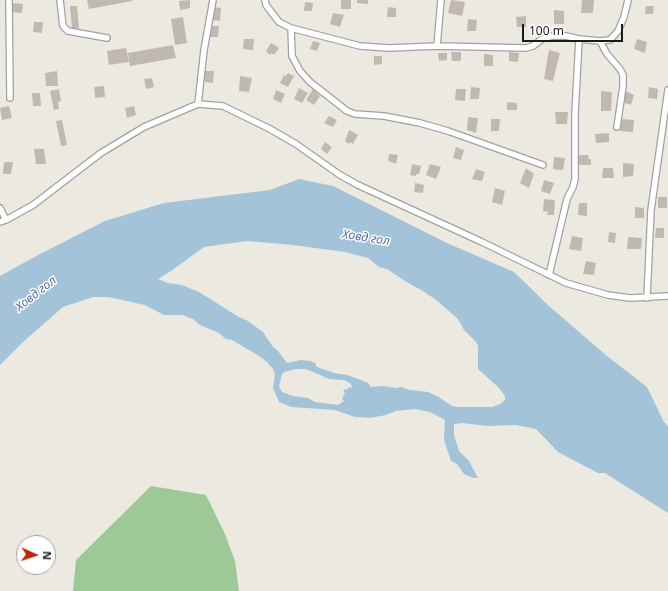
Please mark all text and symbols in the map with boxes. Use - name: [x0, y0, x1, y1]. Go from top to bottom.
- scale bar: [524, 16, 625, 42]
- text: 100 m: [529, 22, 564, 39]
- water label: Ховд гол: [341, 227, 391, 249]
- water label: Ховд гол: [13, 274, 59, 314]
- north arrow: [16, 535, 56, 575]
- text: N: [40, 551, 55, 560]

